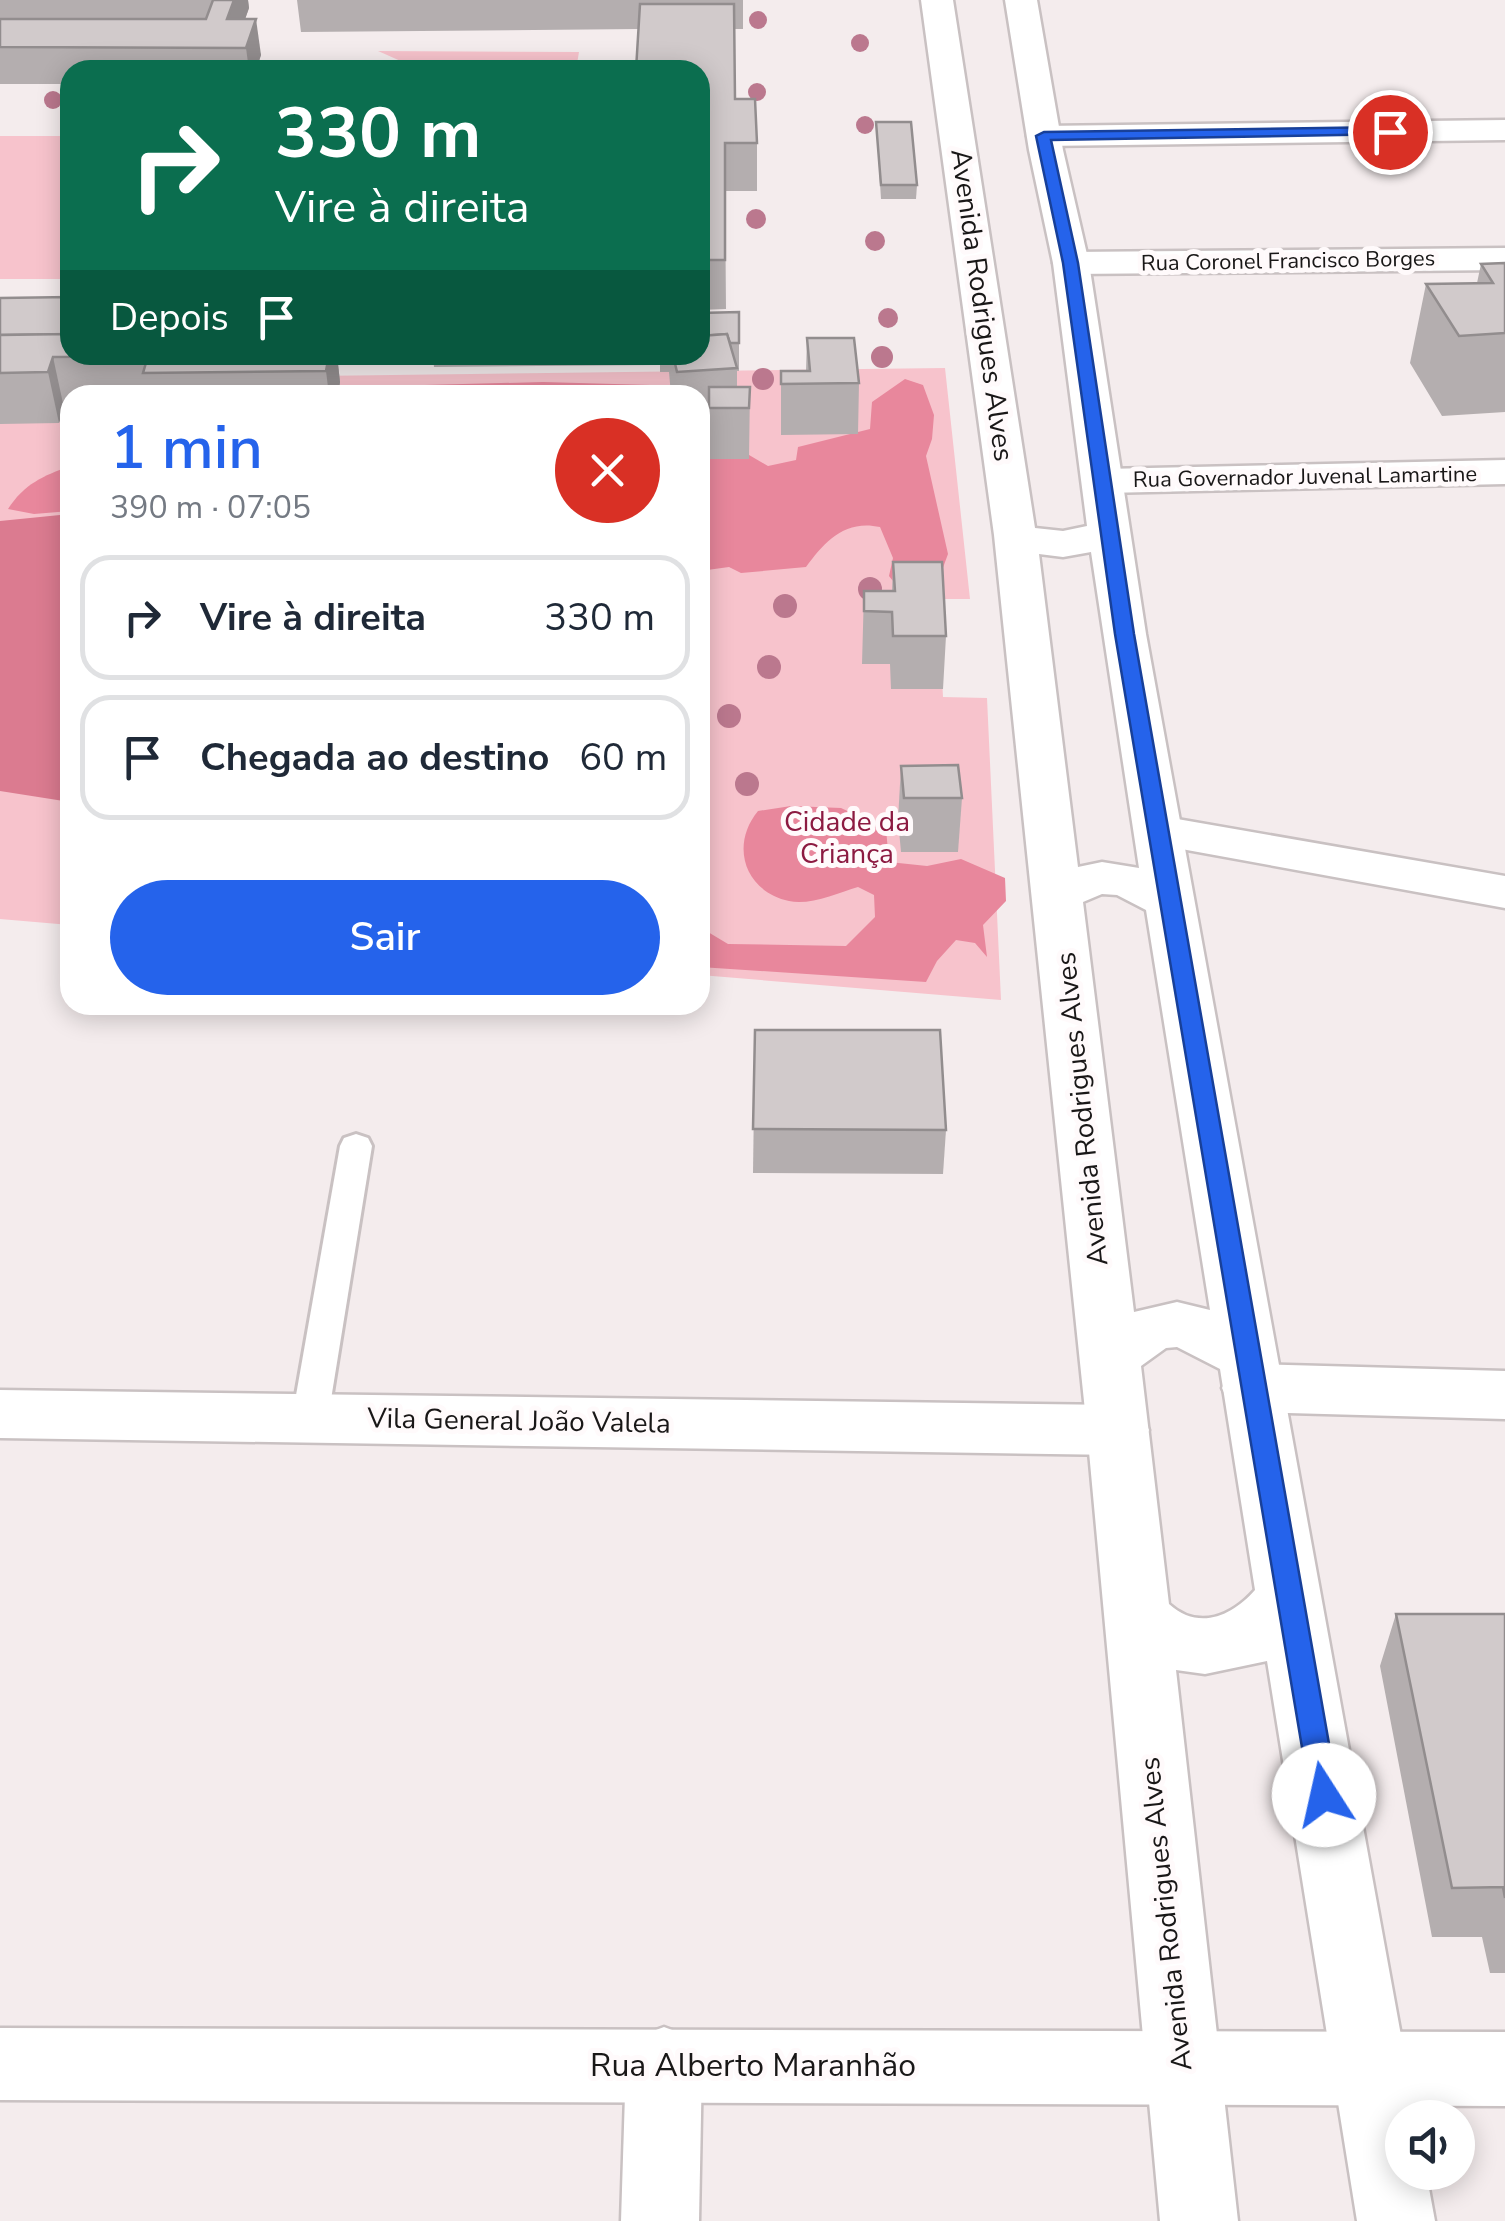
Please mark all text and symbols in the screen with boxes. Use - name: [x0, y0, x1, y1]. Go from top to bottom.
- text: 330 m: [275, 86, 481, 182]
- pin: [1348, 90, 1433, 175]
- icon: right: [110, 100, 240, 230]
- icon: arrive: [1363, 105, 1418, 160]
- street label: Avenida Rodrigues Alves: [941, 146, 1023, 464]
- text: Vire à direita: [275, 177, 530, 238]
- street label: Rua Coronel Francisco Borges: [1141, 243, 1435, 279]
- icon: arrive: [249, 290, 304, 345]
- text: Depois: [110, 292, 229, 343]
- text: 1 min: [110, 407, 263, 489]
- button: close: [555, 418, 660, 523]
- street label: Rua Governador Juvenal Lamartine: [1133, 459, 1477, 495]
- text: 390 m · 07:05: [110, 486, 311, 529]
- icon: right: [115, 590, 170, 645]
- text: Vire à direita: [200, 592, 426, 643]
- text: 330 m: [544, 592, 655, 643]
- icon: arrive: [115, 730, 170, 785]
- text: Chegada ao destino: [200, 732, 549, 783]
- text: 60 m: [579, 732, 667, 783]
- park label: Cidade da Criança: [784, 803, 910, 873]
- button: Sair: [110, 880, 660, 995]
- street label: Avenida Rodrigues Alves: [1047, 950, 1117, 1268]
- street label: Vila General João Valela: [366, 1399, 671, 1443]
- position arrow: [1272, 1743, 1376, 1847]
- street label: Avenida Rodrigues Alves: [1131, 1755, 1201, 2073]
- street label: Rua Alberto Maranhão: [590, 2044, 916, 2087]
- map controls: [1385, 2100, 1475, 2190]
- button: sound: [1385, 2100, 1475, 2190]

